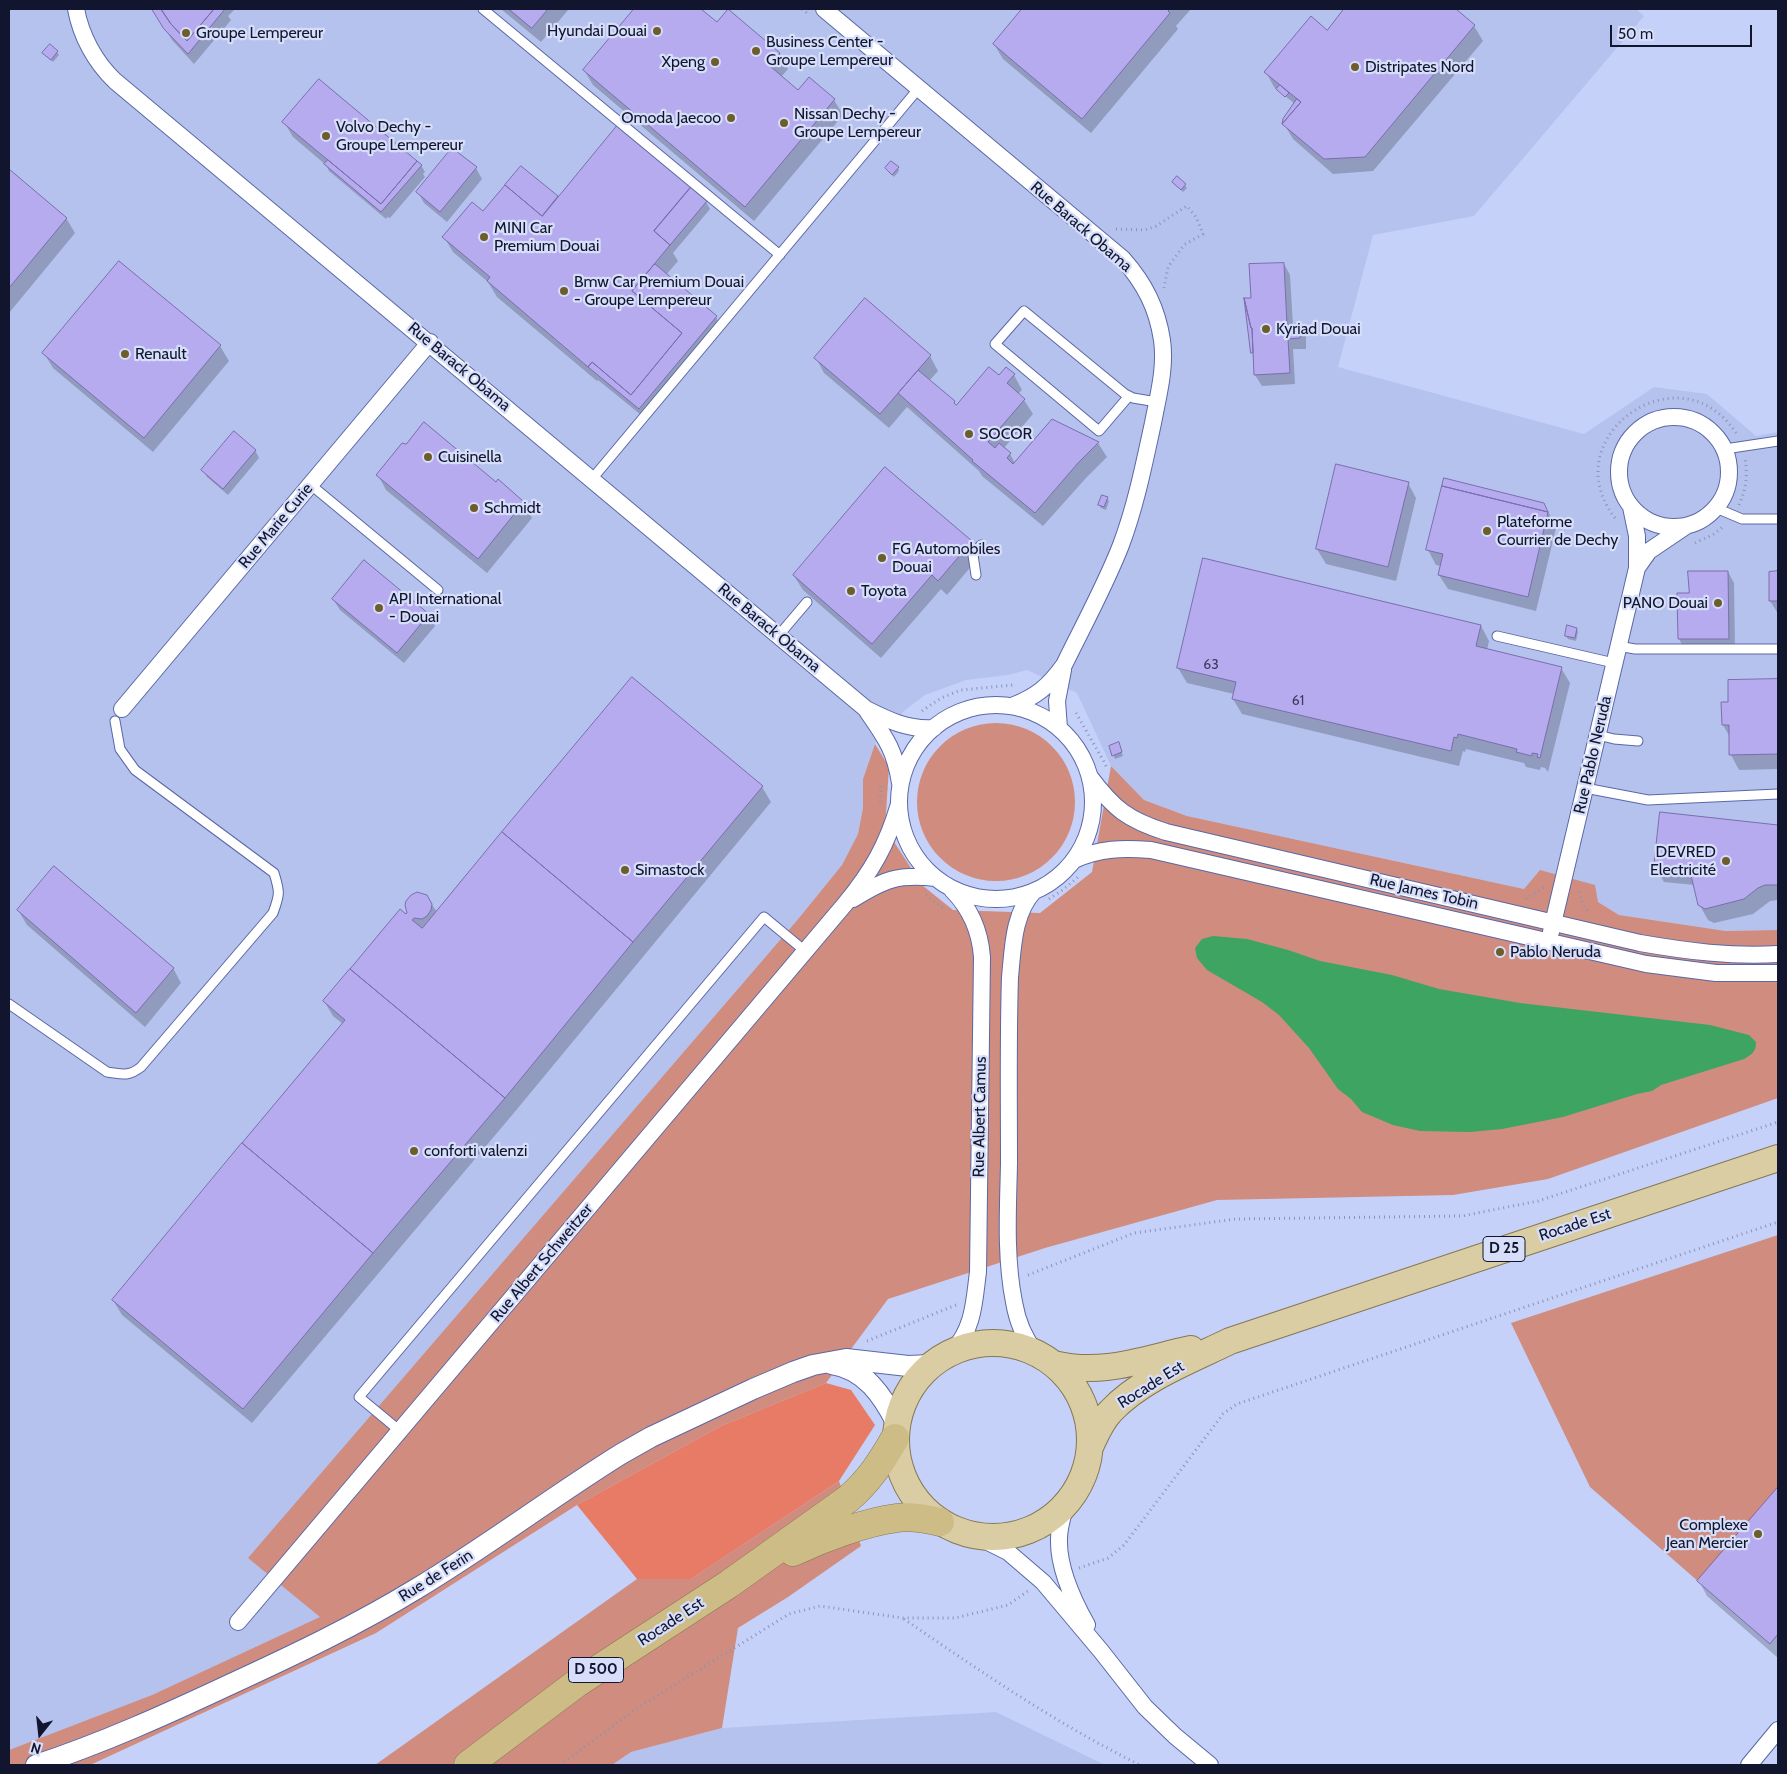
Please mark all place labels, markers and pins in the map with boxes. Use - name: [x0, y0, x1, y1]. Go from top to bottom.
- place label: Hyundai Douai: [547, 21, 647, 41]
- place label: Groupe Lempereur: [196, 23, 323, 43]
- marker: Hyundai Douai: [651, 25, 663, 37]
- marker: Groupe Lempereur: [180, 27, 192, 39]
- place label: Business Center - Groupe Lempereur: [766, 32, 893, 70]
- marker: Business Center - Groupe Lempereur: [750, 45, 762, 57]
- place label: Xpeng: [661, 52, 705, 72]
- marker: Xpeng: [709, 56, 721, 68]
- place label: Distripates Nord: [1365, 57, 1474, 77]
- marker: Distripates Nord: [1349, 61, 1361, 73]
- place label: Nissan Dechy - Groupe Lempereur: [794, 104, 921, 142]
- place label: Omoda Jaecoo: [621, 108, 721, 128]
- marker: Omoda Jaecoo: [725, 112, 737, 124]
- place label: Volvo Dechy - Groupe Lempereur: [336, 117, 463, 155]
- marker: Nissan Dechy - Groupe Lempereur: [778, 117, 790, 129]
- marker: Volvo Dechy - Groupe Lempereur: [320, 130, 332, 142]
- place label: MINI Car Premium Douai: [494, 218, 599, 256]
- marker: MINI Car Premium Douai: [478, 231, 490, 243]
- place label: Bmw Car Premium Douai - Groupe Lempereur: [574, 272, 744, 310]
- marker: Bmw Car Premium Douai - Groupe Lempereur: [558, 285, 570, 297]
- place label: Kyriad Douai: [1276, 319, 1361, 339]
- marker: Kyriad Douai: [1260, 323, 1272, 335]
- place label: Renault: [135, 344, 187, 364]
- marker: Renault: [119, 348, 131, 360]
- place label: SOCOR: [979, 424, 1032, 444]
- marker: SOCOR: [963, 428, 975, 440]
- place label: Cuisinella: [438, 447, 502, 467]
- marker: Cuisinella: [422, 451, 434, 463]
- place label: Schmidt: [484, 498, 541, 518]
- marker: Schmidt: [468, 502, 480, 514]
- place label: Plateforme Courrier de Dechy: [1497, 512, 1618, 550]
- marker: Plateforme Courrier de Dechy: [1481, 525, 1493, 537]
- place label: FG Automobiles Douai: [892, 539, 1000, 577]
- marker: FG Automobiles Douai: [876, 552, 888, 564]
- place label: Toyota: [861, 581, 907, 601]
- marker: Toyota: [845, 585, 857, 597]
- place label: API International - Douai: [389, 589, 501, 627]
- place label: PANO Douai: [1623, 593, 1708, 613]
- marker: PANO Douai: [1712, 597, 1724, 609]
- marker: API International - Douai: [373, 602, 385, 614]
- place label: DEVRED Electricité: [1650, 842, 1716, 880]
- marker: DEVRED Electricité: [1720, 855, 1732, 867]
- place label: Simastock: [635, 860, 705, 880]
- marker: Simastock: [619, 864, 631, 876]
- place label: Pablo Neruda: [1510, 942, 1601, 962]
- marker: Pablo Neruda: [1494, 946, 1506, 958]
- place label: conforti valenzi: [424, 1141, 527, 1161]
- marker: conforti valenzi: [408, 1145, 420, 1157]
- place label: Complexe Jean Mercier: [1666, 1515, 1748, 1553]
- marker: Complexe Jean Mercier: [1752, 1528, 1764, 1540]

